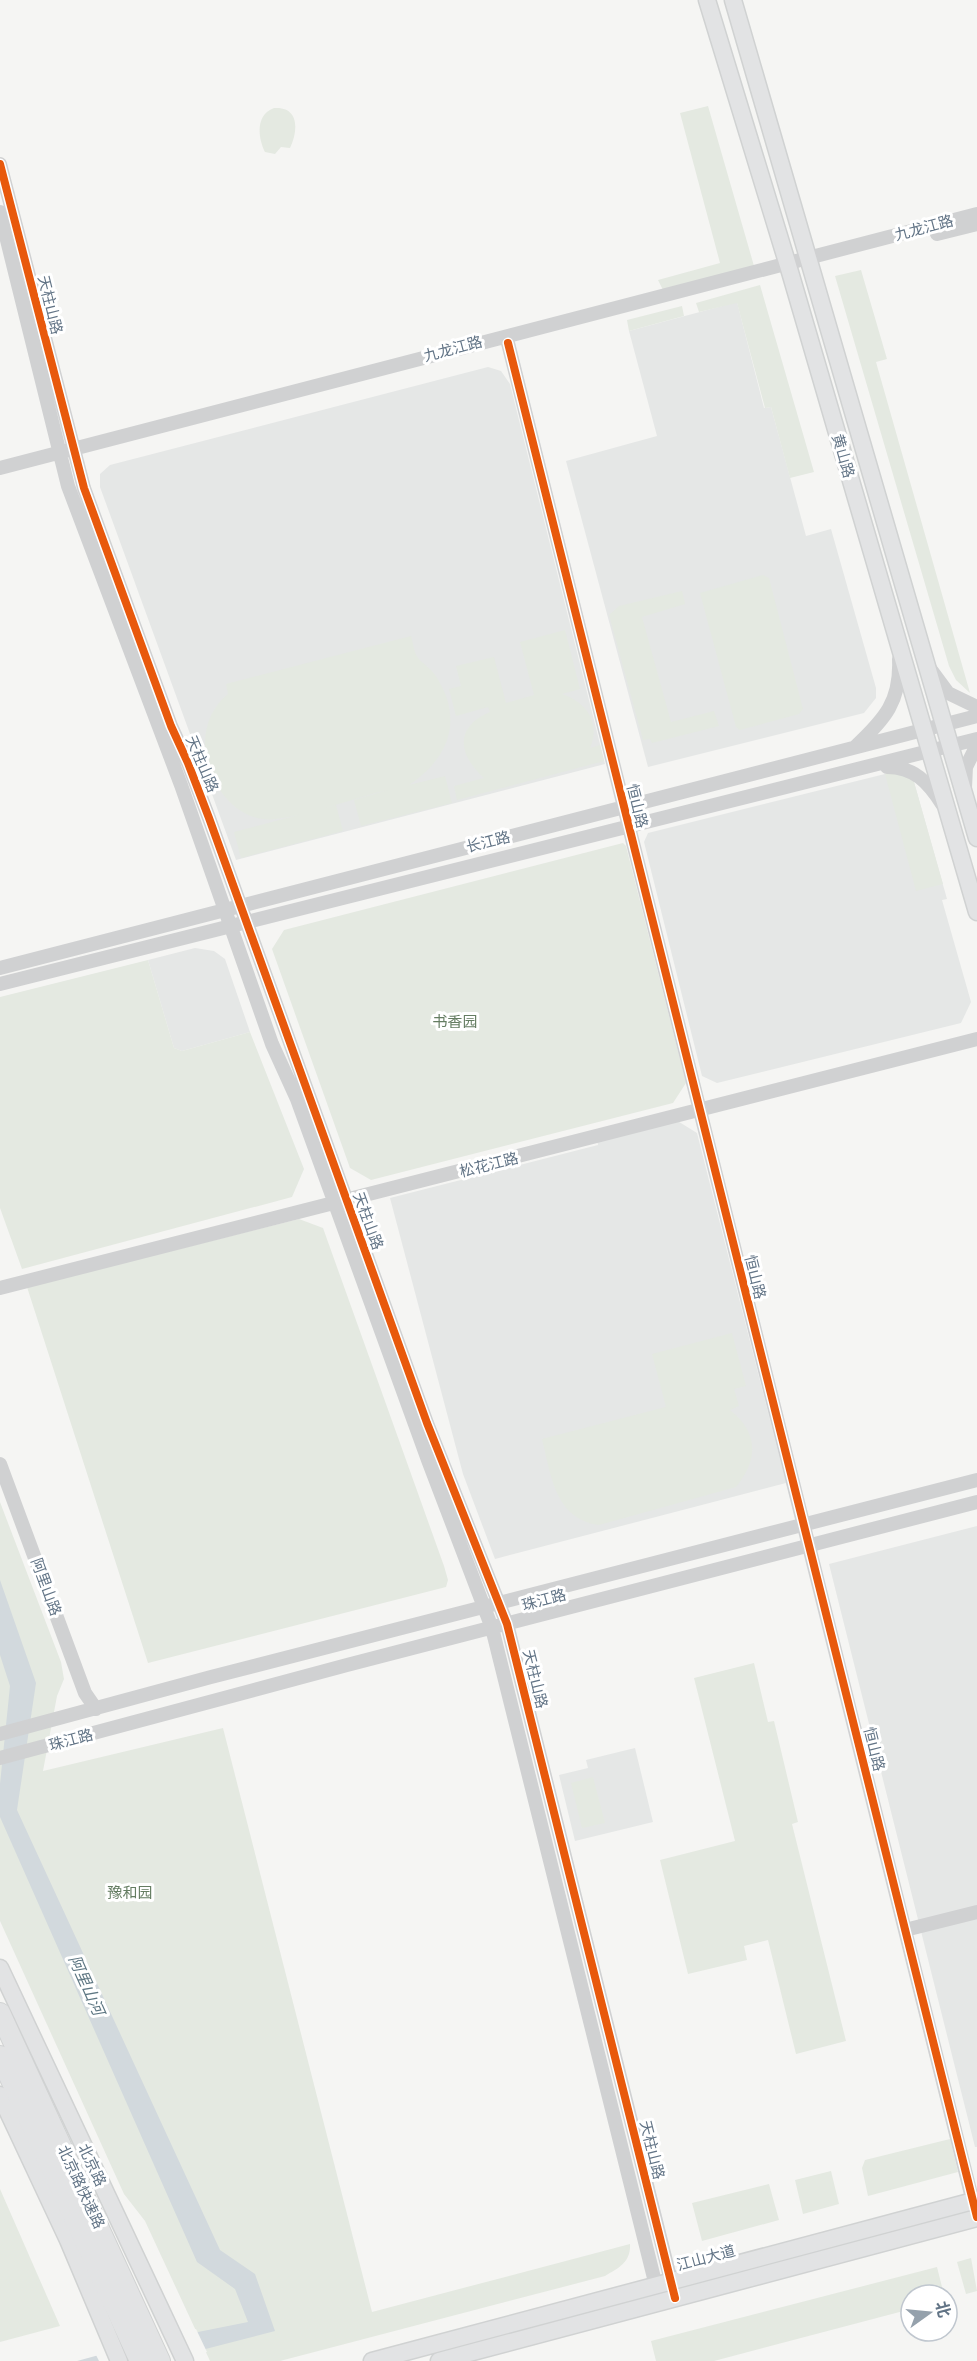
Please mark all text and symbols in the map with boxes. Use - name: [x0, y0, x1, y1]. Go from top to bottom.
- street label: 九龙江路: [892, 211, 956, 245]
- street label: 天柱山路: [33, 273, 67, 337]
- street label: 九龙江路: [421, 332, 485, 366]
- street label: 黄山路: [827, 432, 859, 480]
- street label: 天柱山路: [181, 732, 223, 796]
- street label: 恒山路: [622, 782, 652, 830]
- street label: 长江路: [464, 827, 512, 857]
- park label: 书香园: [432, 1012, 478, 1032]
- street label: 松花江路: [457, 1148, 521, 1182]
- street label: 天柱山路: [348, 1189, 388, 1253]
- street label: 恒山路: [740, 1253, 770, 1301]
- street label: 阿里山路: [26, 1555, 66, 1619]
- street label: 珠江路: [520, 1585, 568, 1615]
- street label: 天柱山路: [518, 1647, 552, 1711]
- street label: 珠江路: [47, 1725, 95, 1755]
- street label: 恒山路: [859, 1725, 889, 1773]
- park label: 豫和园: [107, 1883, 153, 1903]
- water label: 阿里山河: [64, 1952, 110, 2021]
- street label: 天柱山路: [635, 2118, 669, 2182]
- street label: 北京路: [73, 2140, 111, 2190]
- street label: 北京路快速路: [53, 2142, 109, 2232]
- street label: 江山大道: [674, 2241, 738, 2275]
- north arrow: [899, 2283, 959, 2343]
- text: 北: [931, 2299, 955, 2320]

